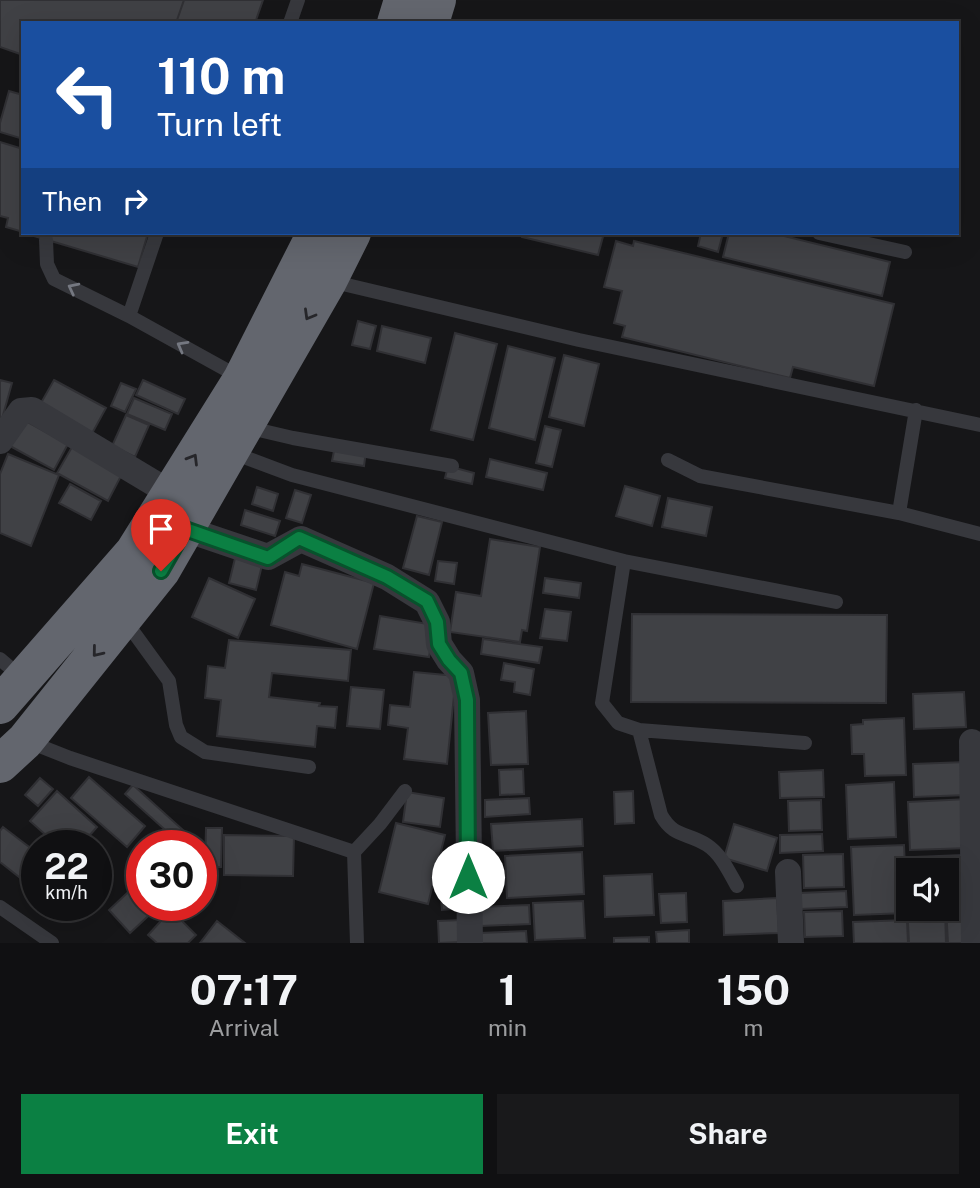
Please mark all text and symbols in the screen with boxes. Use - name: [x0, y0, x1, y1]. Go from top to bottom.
- text: 110 m: [157, 47, 285, 105]
- icon: left: [42, 49, 133, 140]
- text: Turn left: [157, 106, 282, 143]
- icon: right: [116, 182, 154, 220]
- text: Then: [42, 186, 102, 217]
- one-way arrow: [68, 283, 80, 297]
- one-way arrow: [304, 308, 317, 320]
- one-way arrow: [177, 341, 190, 354]
- one-way arrow: [185, 454, 198, 467]
- pin: [131, 499, 191, 571]
- icon: arrive: [142, 510, 180, 548]
- one-way arrow: [93, 643, 105, 656]
- speed limit sign: 30: [126, 830, 217, 921]
- position arrow: [431, 840, 505, 914]
- text: 22: [44, 846, 89, 887]
- map controls: [896, 858, 959, 921]
- button: sound: [896, 858, 959, 921]
- text: km/h: [45, 882, 88, 903]
- text: 07:17: [190, 965, 298, 1014]
- text: 1: [498, 965, 516, 1014]
- text: 150: [717, 965, 790, 1014]
- text: Arrival: [208, 1014, 279, 1041]
- text: min: [488, 1014, 527, 1041]
- text: m: [744, 1014, 763, 1041]
- button: Exit: [21, 1094, 483, 1174]
- button: Share: [497, 1094, 959, 1174]

